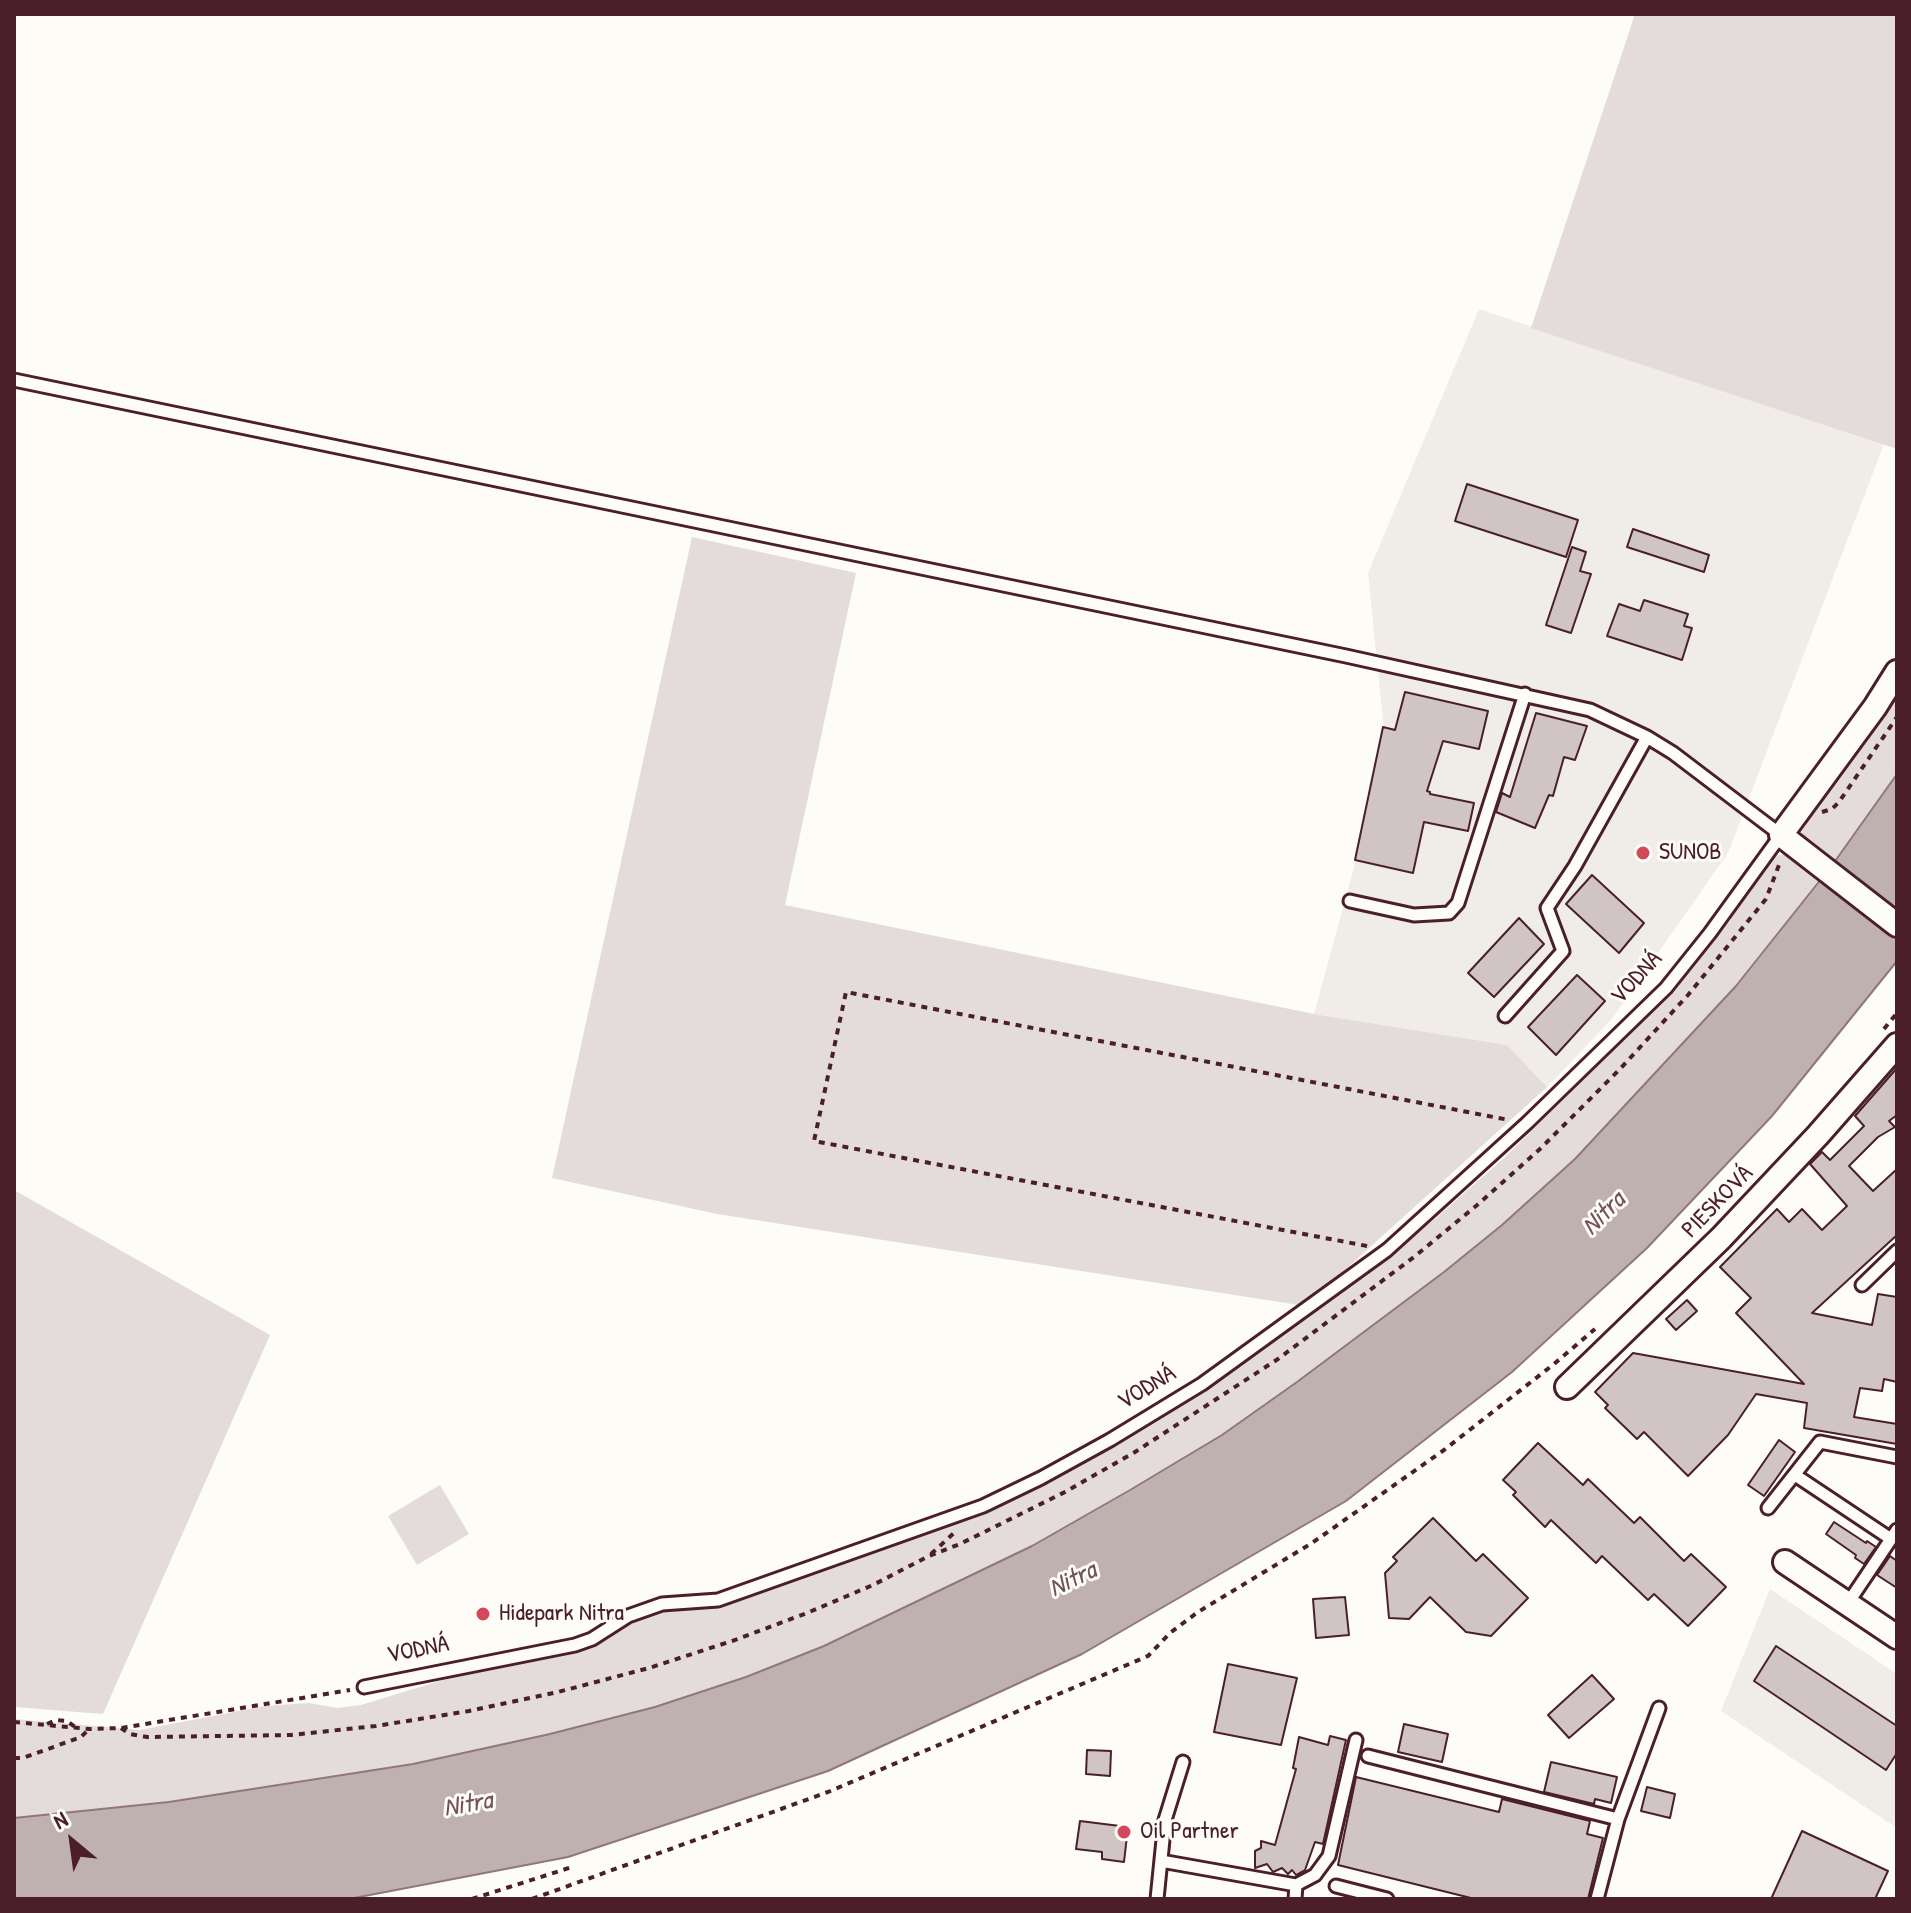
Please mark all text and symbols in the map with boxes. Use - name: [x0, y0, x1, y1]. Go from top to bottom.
- place label: SUNOB: [1659, 839, 1721, 867]
- marker: SUNOB: [1634, 844, 1652, 862]
- street label: VODNÁ: [1605, 945, 1669, 1011]
- street label: PIESKOVÁ: [1676, 1160, 1760, 1244]
- water label: Nitra: [1576, 1186, 1632, 1242]
- street label: VODNÁ: [1113, 1360, 1181, 1416]
- water label: Nitra: [1044, 1555, 1102, 1605]
- place label: Hidepark Nitra: [499, 1600, 624, 1628]
- marker: Hidepark Nitra: [474, 1605, 492, 1623]
- street label: VODNÁ: [384, 1630, 452, 1670]
- water label: Nitra: [441, 1785, 495, 1825]
- north arrow: [32, 1801, 112, 1881]
- text: N: [48, 1804, 73, 1836]
- place label: Oil Partner: [1140, 1818, 1239, 1846]
- marker: Oil Partner: [1115, 1823, 1133, 1841]

